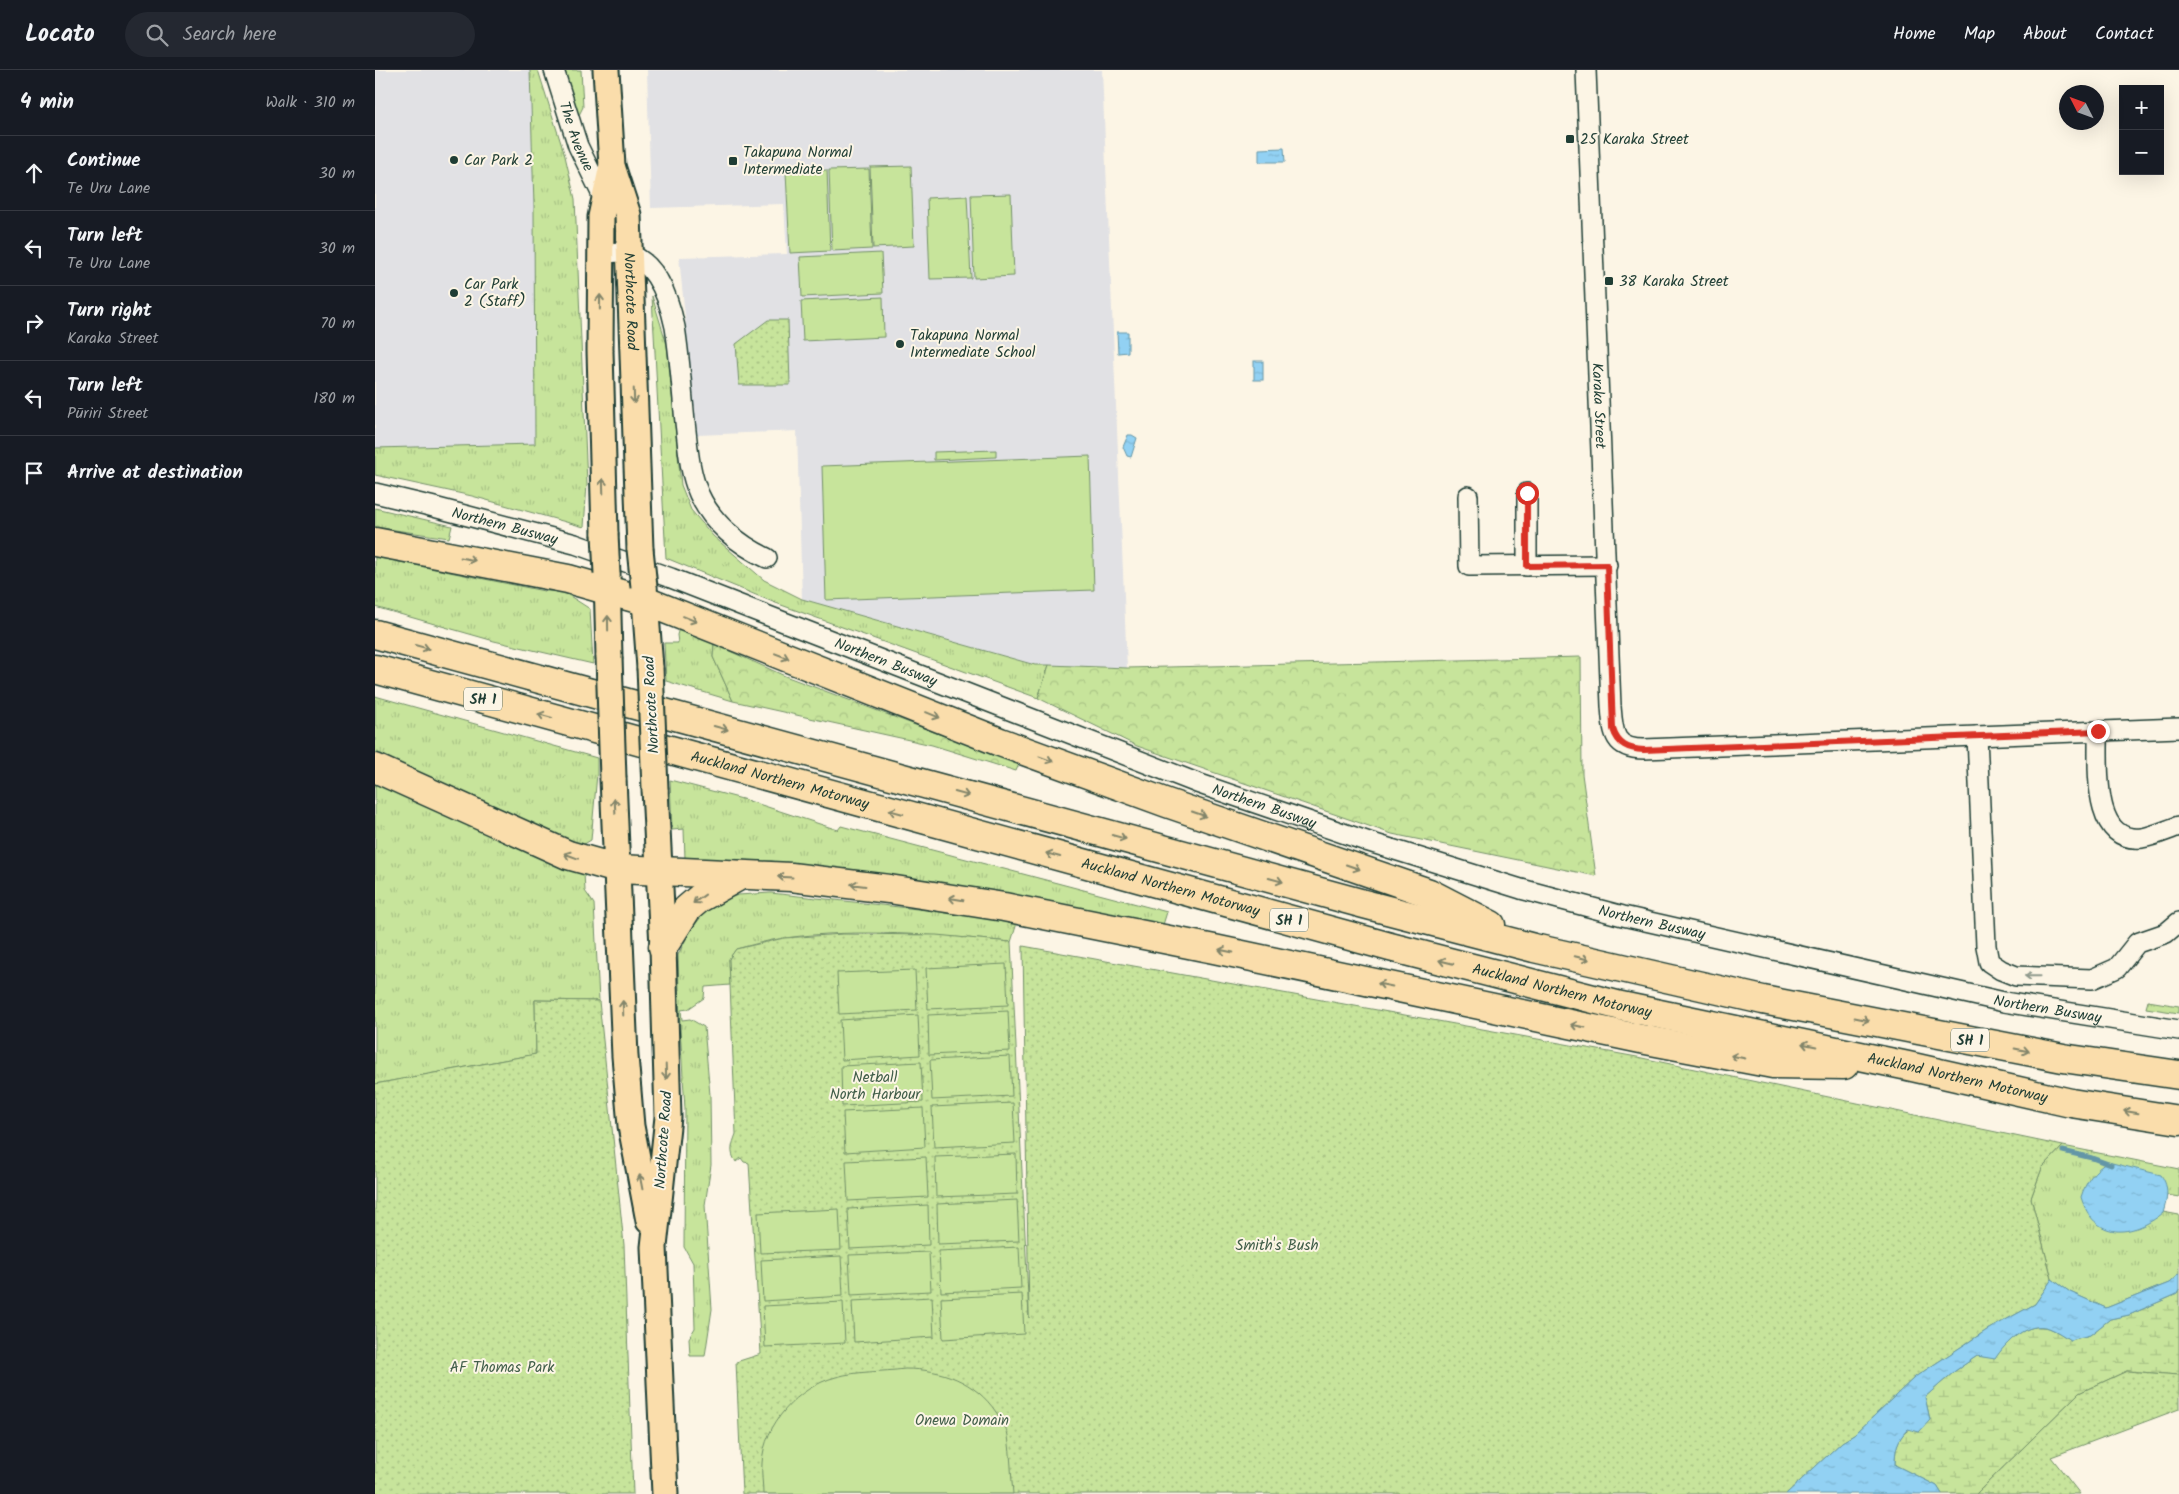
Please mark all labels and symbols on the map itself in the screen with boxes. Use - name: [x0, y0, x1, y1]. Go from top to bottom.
- north arrow: [2059, 85, 2104, 130]
- street label: The Avenue: [552, 99, 600, 176]
- place label: 25 Karaka Street: [1580, 128, 1689, 152]
- marker: 25 Karaka Street: [1564, 133, 1576, 145]
- place label: Takapuna Normal Intermediate: [743, 141, 852, 182]
- place label: Car Park 2: [464, 149, 533, 173]
- marker: Car Park 2: [448, 154, 460, 166]
- marker: Takapuna Normal Intermediate: [727, 155, 739, 167]
- street label: Northcote Road: [616, 252, 644, 351]
- place label: 38 Karaka Street: [1619, 270, 1729, 294]
- place label: Car Park 2 (Staff): [464, 273, 526, 314]
- marker: 38 Karaka Street: [1603, 275, 1615, 287]
- marker: Car Park 2 (Staff): [448, 287, 460, 299]
- one-way arrow: [595, 294, 605, 310]
- place label: Takapuna Normal Intermediate School: [910, 324, 1036, 365]
- marker: Takapuna Normal Intermediate School: [894, 338, 906, 350]
- street label: Karaka Street: [1585, 362, 1612, 449]
- one-way arrow: [629, 388, 639, 404]
- one-way arrow: [598, 478, 608, 494]
- route start: [1516, 482, 1539, 505]
- street label: Northern Busway: [449, 501, 561, 552]
- one-way arrow: [460, 555, 476, 564]
- one-way arrow: [603, 616, 613, 632]
- one-way arrow: [683, 616, 698, 625]
- street label: Northern Busway: [831, 632, 942, 694]
- one-way arrow: [414, 642, 430, 652]
- one-way arrow: [774, 652, 789, 661]
- street label: Northcote Road: [637, 655, 667, 754]
- road number: SH 1: [464, 688, 502, 710]
- one-way arrow: [537, 711, 553, 721]
- one-way arrow: [926, 712, 941, 721]
- route end: [2087, 720, 2110, 743]
- one-way arrow: [713, 724, 729, 733]
- street label: Auckland Northern Motorway: [688, 745, 873, 817]
- one-way arrow: [1038, 755, 1053, 764]
- street label: Northern Busway: [1209, 778, 1320, 836]
- one-way arrow: [954, 790, 970, 799]
- one-way arrow: [610, 798, 619, 814]
- one-way arrow: [889, 807, 905, 816]
- one-way arrow: [1191, 810, 1206, 819]
- one-way arrow: [1111, 833, 1127, 842]
- one-way arrow: [1046, 850, 1062, 859]
- one-way arrow: [564, 851, 580, 860]
- street label: Auckland Northern Motorway: [1078, 852, 1263, 924]
- one-way arrow: [1344, 863, 1360, 872]
- one-way arrow: [777, 872, 793, 881]
- one-way arrow: [1267, 876, 1283, 885]
- one-way arrow: [850, 880, 866, 890]
- one-way arrow: [693, 894, 706, 905]
- one-way arrow: [948, 894, 964, 904]
- street label: Northern Busway: [1596, 899, 1708, 947]
- road number: SH 1: [1270, 908, 1308, 932]
- one-way arrow: [1219, 946, 1235, 955]
- one-way arrow: [1574, 954, 1590, 964]
- one-way arrow: [1439, 956, 1455, 966]
- street label: Auckland Northern Motorway: [1470, 957, 1655, 1025]
- one-way arrow: [2024, 971, 2040, 981]
- one-way arrow: [1378, 980, 1394, 989]
- street label: Northern Busway: [1991, 989, 2104, 1031]
- one-way arrow: [619, 1000, 628, 1016]
- one-way arrow: [1854, 1015, 1870, 1025]
- one-way arrow: [1571, 1021, 1587, 1030]
- road number: SH 1: [1951, 1028, 1989, 1052]
- one-way arrow: [1802, 1040, 1818, 1050]
- one-way arrow: [2013, 1046, 2029, 1056]
- street label: Auckland Northern Motorway: [1865, 1047, 2051, 1111]
- one-way arrow: [1730, 1052, 1746, 1062]
- one-way arrow: [662, 1063, 671, 1079]
- park label: Netball North Harbour: [830, 1066, 921, 1107]
- street label: Northcote Road: [649, 1090, 679, 1190]
- one-way arrow: [2123, 1107, 2139, 1117]
- one-way arrow: [636, 1174, 646, 1190]
- park label: Smith's Bush: [1235, 1234, 1319, 1258]
- park label: AF Thomas Park: [450, 1356, 555, 1380]
- park label: Onewa Domain: [915, 1409, 1009, 1433]

